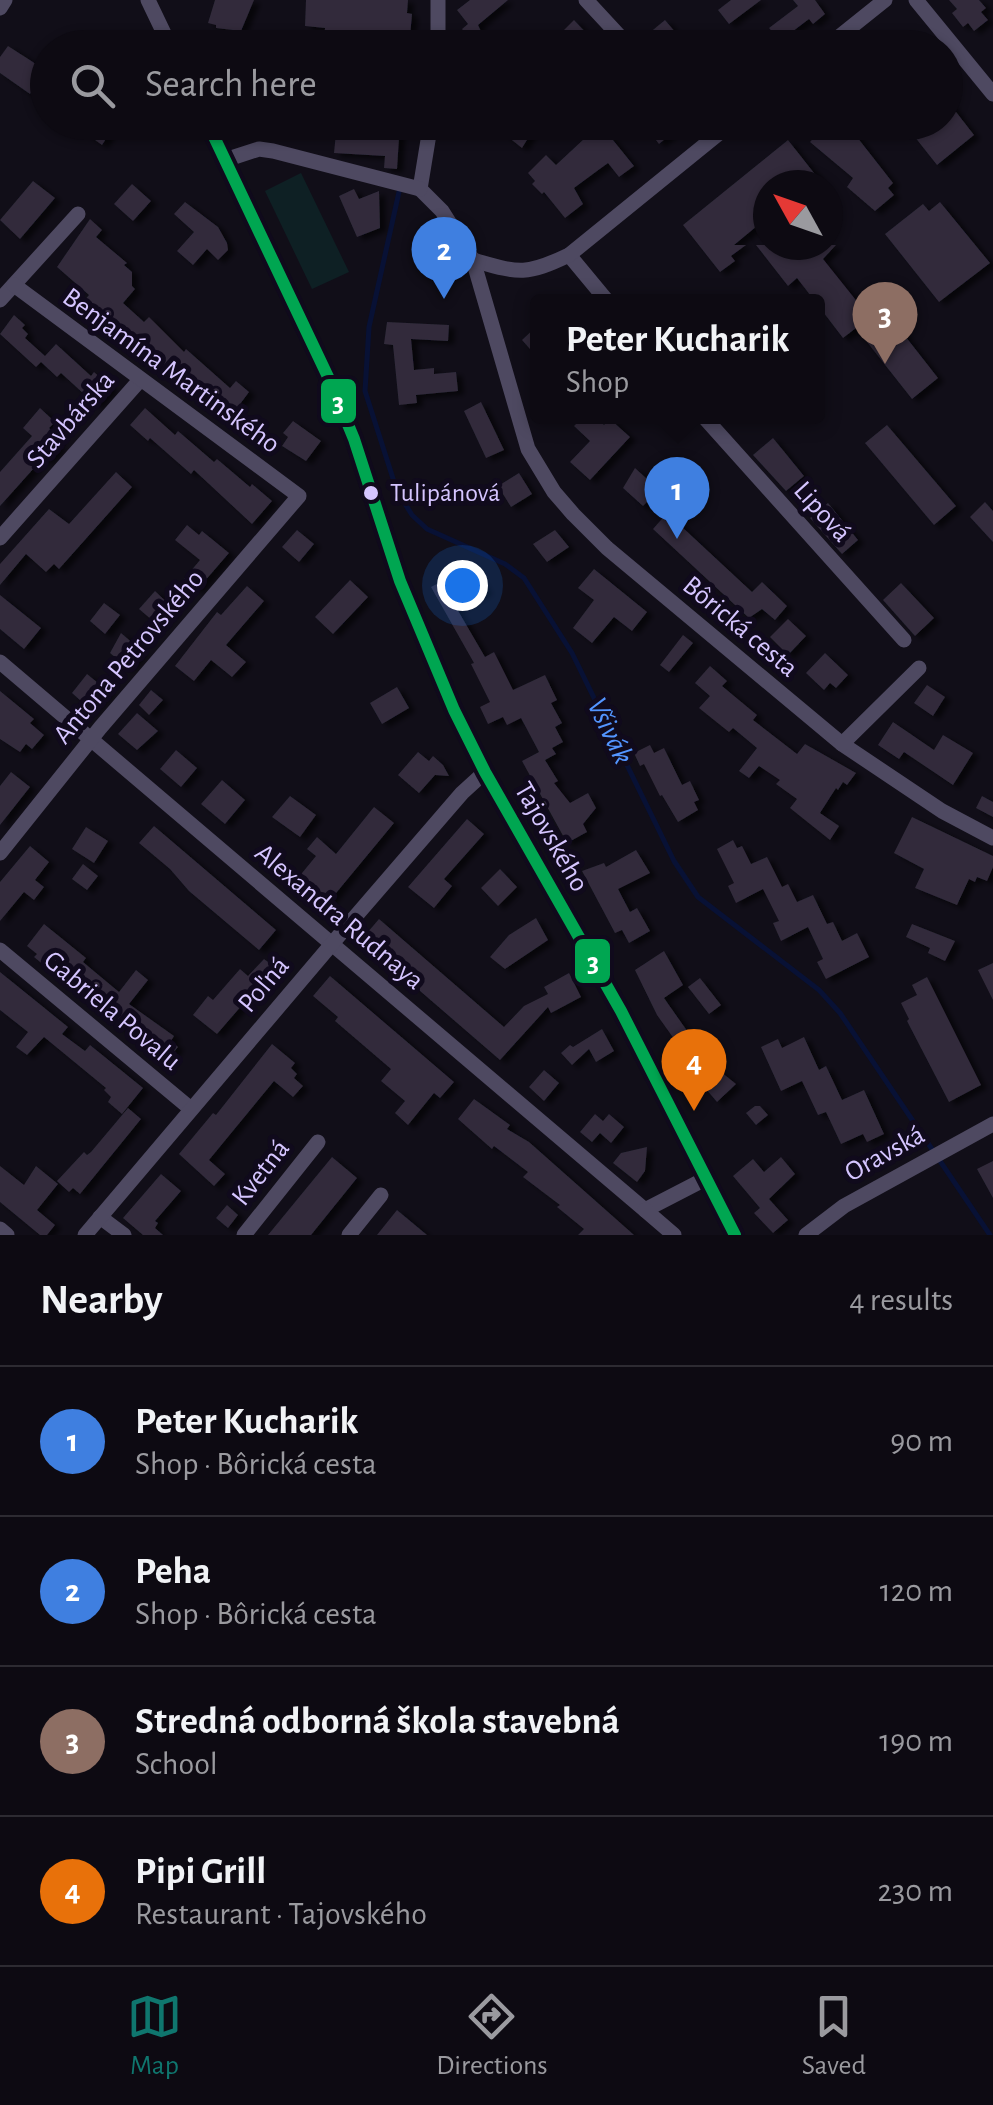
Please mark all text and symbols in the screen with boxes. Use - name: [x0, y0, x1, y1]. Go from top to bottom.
- search box: [30, 30, 963, 140]
- icon: search: [65, 58, 120, 113]
- text: Search here: [145, 66, 317, 104]
- north arrow: [753, 170, 843, 260]
- pin: 2: [412, 216, 476, 299]
- pin: 3: [852, 282, 918, 364]
- street label: Benjamína Martinského: [57, 283, 285, 459]
- popup: [530, 294, 825, 424]
- text: Peter Kucharik: [566, 321, 789, 359]
- street label: Stavbárska: [22, 366, 120, 474]
- text: Shop: [566, 366, 629, 398]
- line badge: 3: [319, 377, 358, 425]
- text: 3: [332, 389, 344, 417]
- pin: 1: [644, 456, 710, 539]
- street label: Lipová: [788, 476, 856, 548]
- place label: Tulipánová: [390, 480, 500, 506]
- marker: Tulipánová: [361, 483, 381, 503]
- your location: [437, 560, 488, 611]
- street label: Antona Petrovského: [48, 565, 210, 749]
- street label: Bôrická cesta: [677, 571, 803, 683]
- water label: Všivák: [581, 693, 639, 769]
- street label: Tajovského: [509, 777, 593, 897]
- street label: Alexandra Rudnaya: [249, 839, 429, 995]
- line badge: 3: [573, 937, 612, 985]
- street label: Gabriela Povalu: [38, 946, 186, 1076]
- text: 3: [587, 949, 599, 977]
- street label: Poľná: [233, 952, 295, 1018]
- pin: 4: [662, 1028, 726, 1111]
- street label: Oravská: [840, 1121, 930, 1187]
- street label: Kvetná: [227, 1135, 295, 1211]
- text: Nearby: [40, 1279, 163, 1321]
- text: 4 results: [849, 1284, 953, 1316]
- text: Peter Kucharik: [135, 1403, 358, 1441]
- text: 1: [67, 1425, 78, 1457]
- text: 90 m: [890, 1425, 953, 1457]
- text: Shop · Bôrická cesta: [135, 1448, 377, 1480]
- text: Peha: [135, 1553, 211, 1591]
- text: 2: [65, 1575, 80, 1607]
- text: 120 m: [880, 1575, 953, 1607]
- text: Shop · Bôrická cesta: [135, 1598, 377, 1630]
- text: Stredná odborná škola stavebná: [135, 1703, 620, 1741]
- text: 3: [66, 1725, 79, 1757]
- text: 190 m: [879, 1725, 953, 1757]
- text: School: [135, 1748, 218, 1780]
- text: Pipi Grill: [135, 1853, 266, 1891]
- text: 4: [64, 1875, 81, 1907]
- text: 230 m: [877, 1875, 953, 1907]
- text: Restaurant · Tajovského: [135, 1898, 427, 1930]
- tab: Map: [127, 1989, 182, 2083]
- tab: Directions: [436, 1989, 548, 2083]
- tab: Saved: [802, 1989, 866, 2083]

